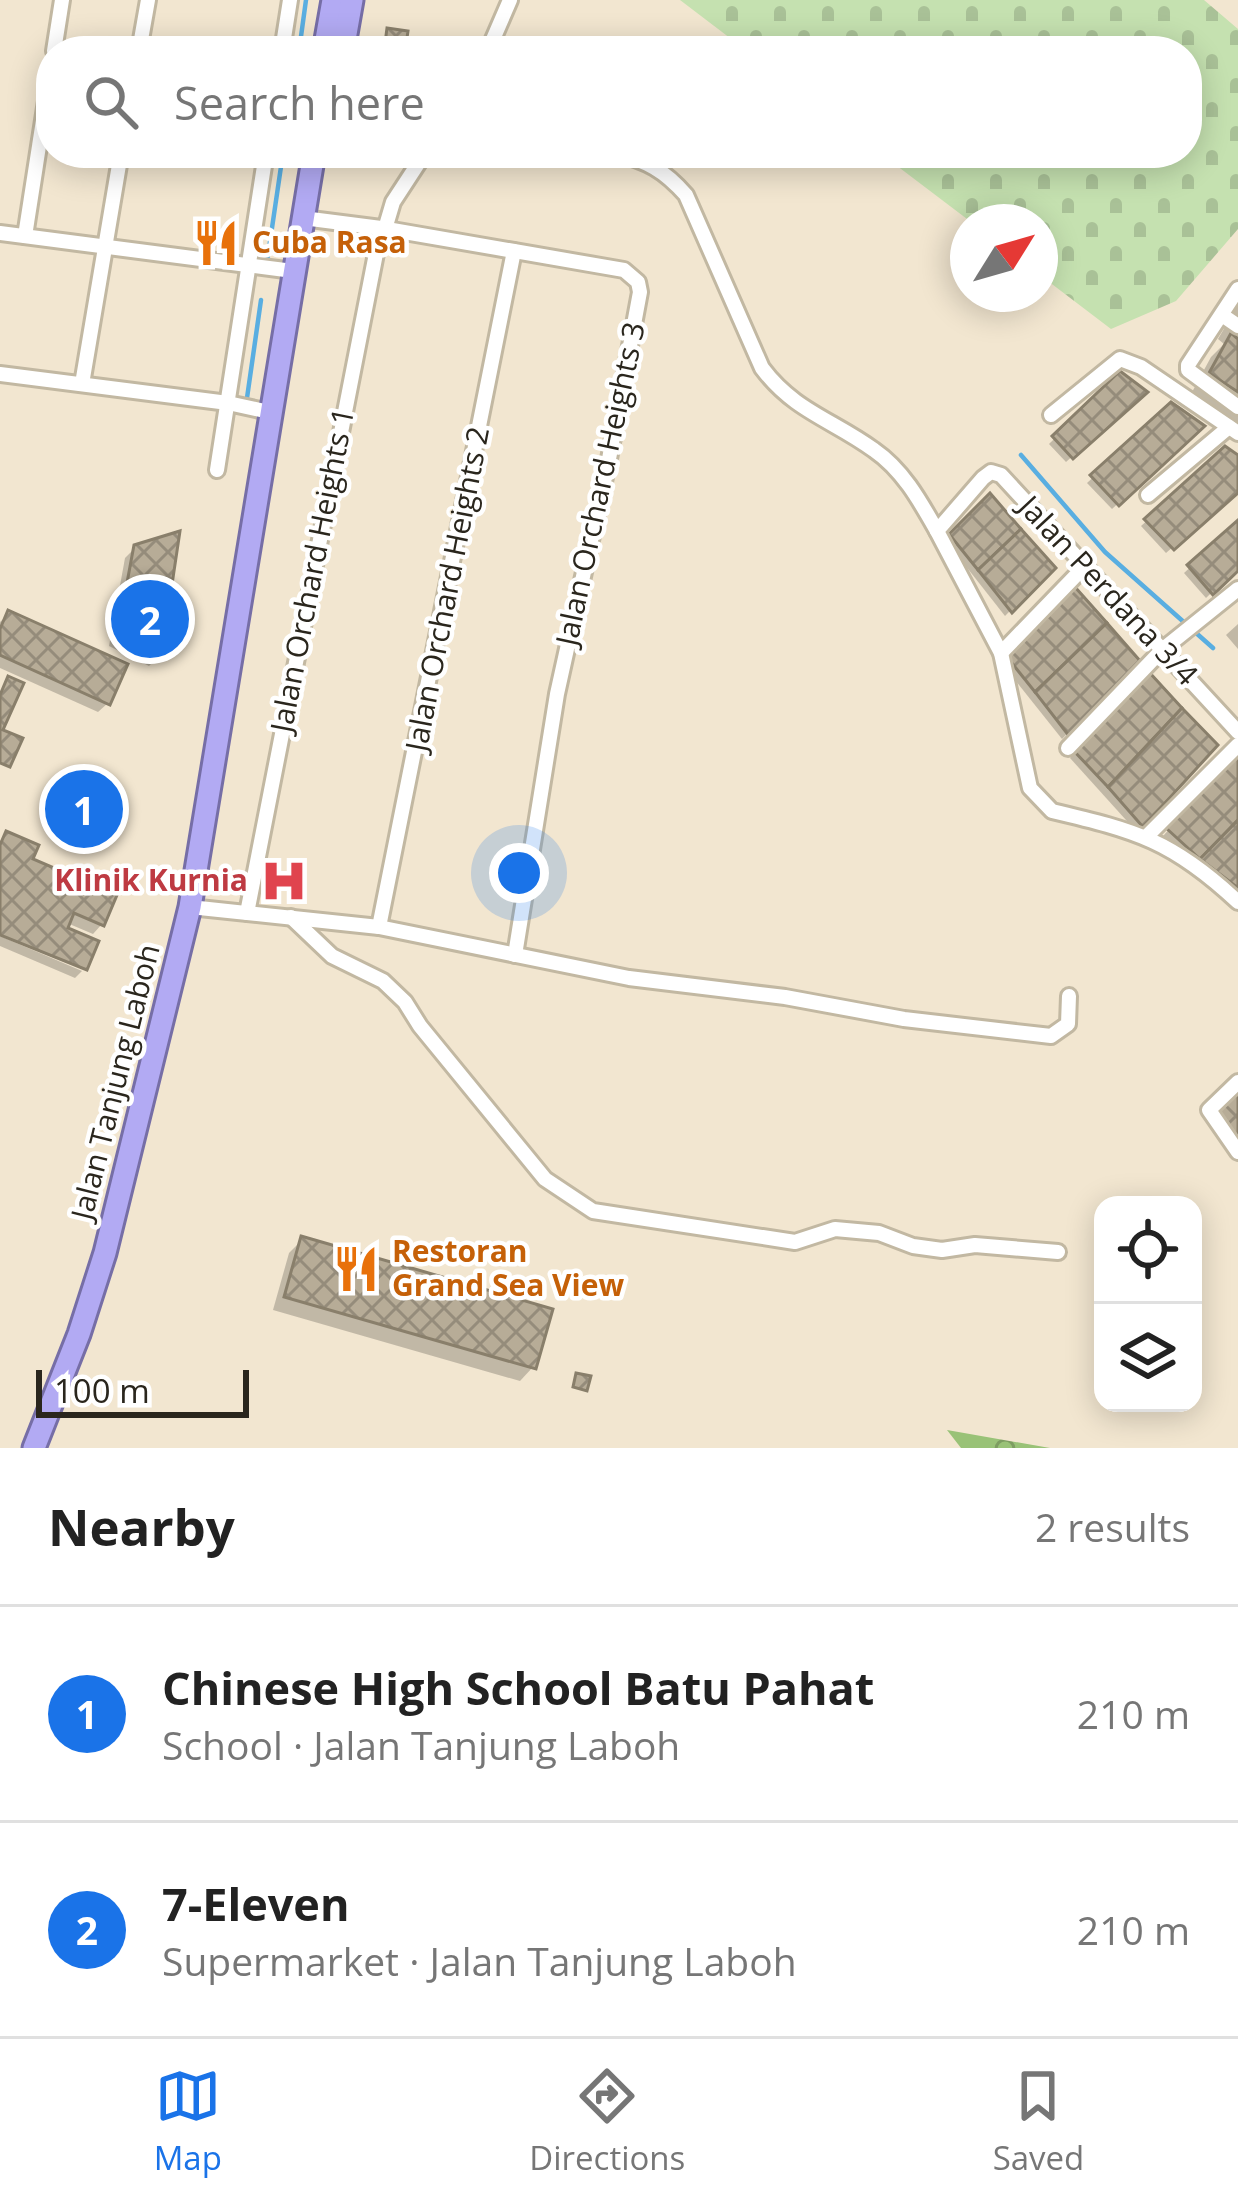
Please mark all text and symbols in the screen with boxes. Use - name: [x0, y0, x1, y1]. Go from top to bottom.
- search box: [36, 36, 1202, 168]
- icon: search: [78, 69, 144, 135]
- text: Search here: [174, 72, 425, 133]
- north arrow: [950, 204, 1058, 312]
- restaurant icon: Cuba Rasa: [191, 218, 241, 268]
- place label: Cuba Rasa: [252, 221, 407, 262]
- street label: Jalan Orchard Heights 3: [545, 318, 654, 652]
- street label: Jalan Orchard Heights 1: [259, 404, 363, 738]
- street label: Jalan Orchard Heights 2: [394, 423, 498, 757]
- street label: Jalan Perdana 3/4: [1008, 484, 1208, 694]
- pin: 2: [111, 574, 189, 664]
- pin: 1: [45, 764, 123, 854]
- your location: [489, 843, 549, 903]
- hospital icon: Klinik Kurnia: [259, 856, 309, 906]
- place label: Klinik Kurnia: [54, 859, 248, 900]
- street label: Jalan Tanjung Laboh: [60, 940, 169, 1226]
- map controls: [1094, 1196, 1202, 1412]
- button: locate: [1094, 1196, 1202, 1304]
- place label: Restoran Grand Sea View: [392, 1230, 624, 1305]
- restaurant icon: Restoran Grand Sea View: [331, 1244, 381, 1294]
- button: layers: [1094, 1304, 1202, 1412]
- scale bar: [36, 1364, 249, 1417]
- text: 100 m: [54, 1368, 150, 1413]
- text: Nearby: [48, 1491, 235, 1561]
- text: 2 results: [1035, 1500, 1190, 1553]
- text: Chinese High School Batu Pahat: [162, 1657, 874, 1718]
- text: 1: [76, 1687, 98, 1740]
- text: 210 m: [1077, 1687, 1190, 1740]
- text: School · Jalan Tanjung Laboh: [162, 1718, 680, 1771]
- text: 7-Eleven: [162, 1873, 350, 1934]
- text: 2: [76, 1903, 98, 1956]
- text: 210 m: [1077, 1903, 1190, 1956]
- text: Supermarket · Jalan Tanjung Laboh: [162, 1934, 797, 1987]
- tab: Map: [154, 2063, 222, 2180]
- tab: Directions: [529, 2063, 685, 2180]
- tab: Saved: [993, 2063, 1084, 2180]

